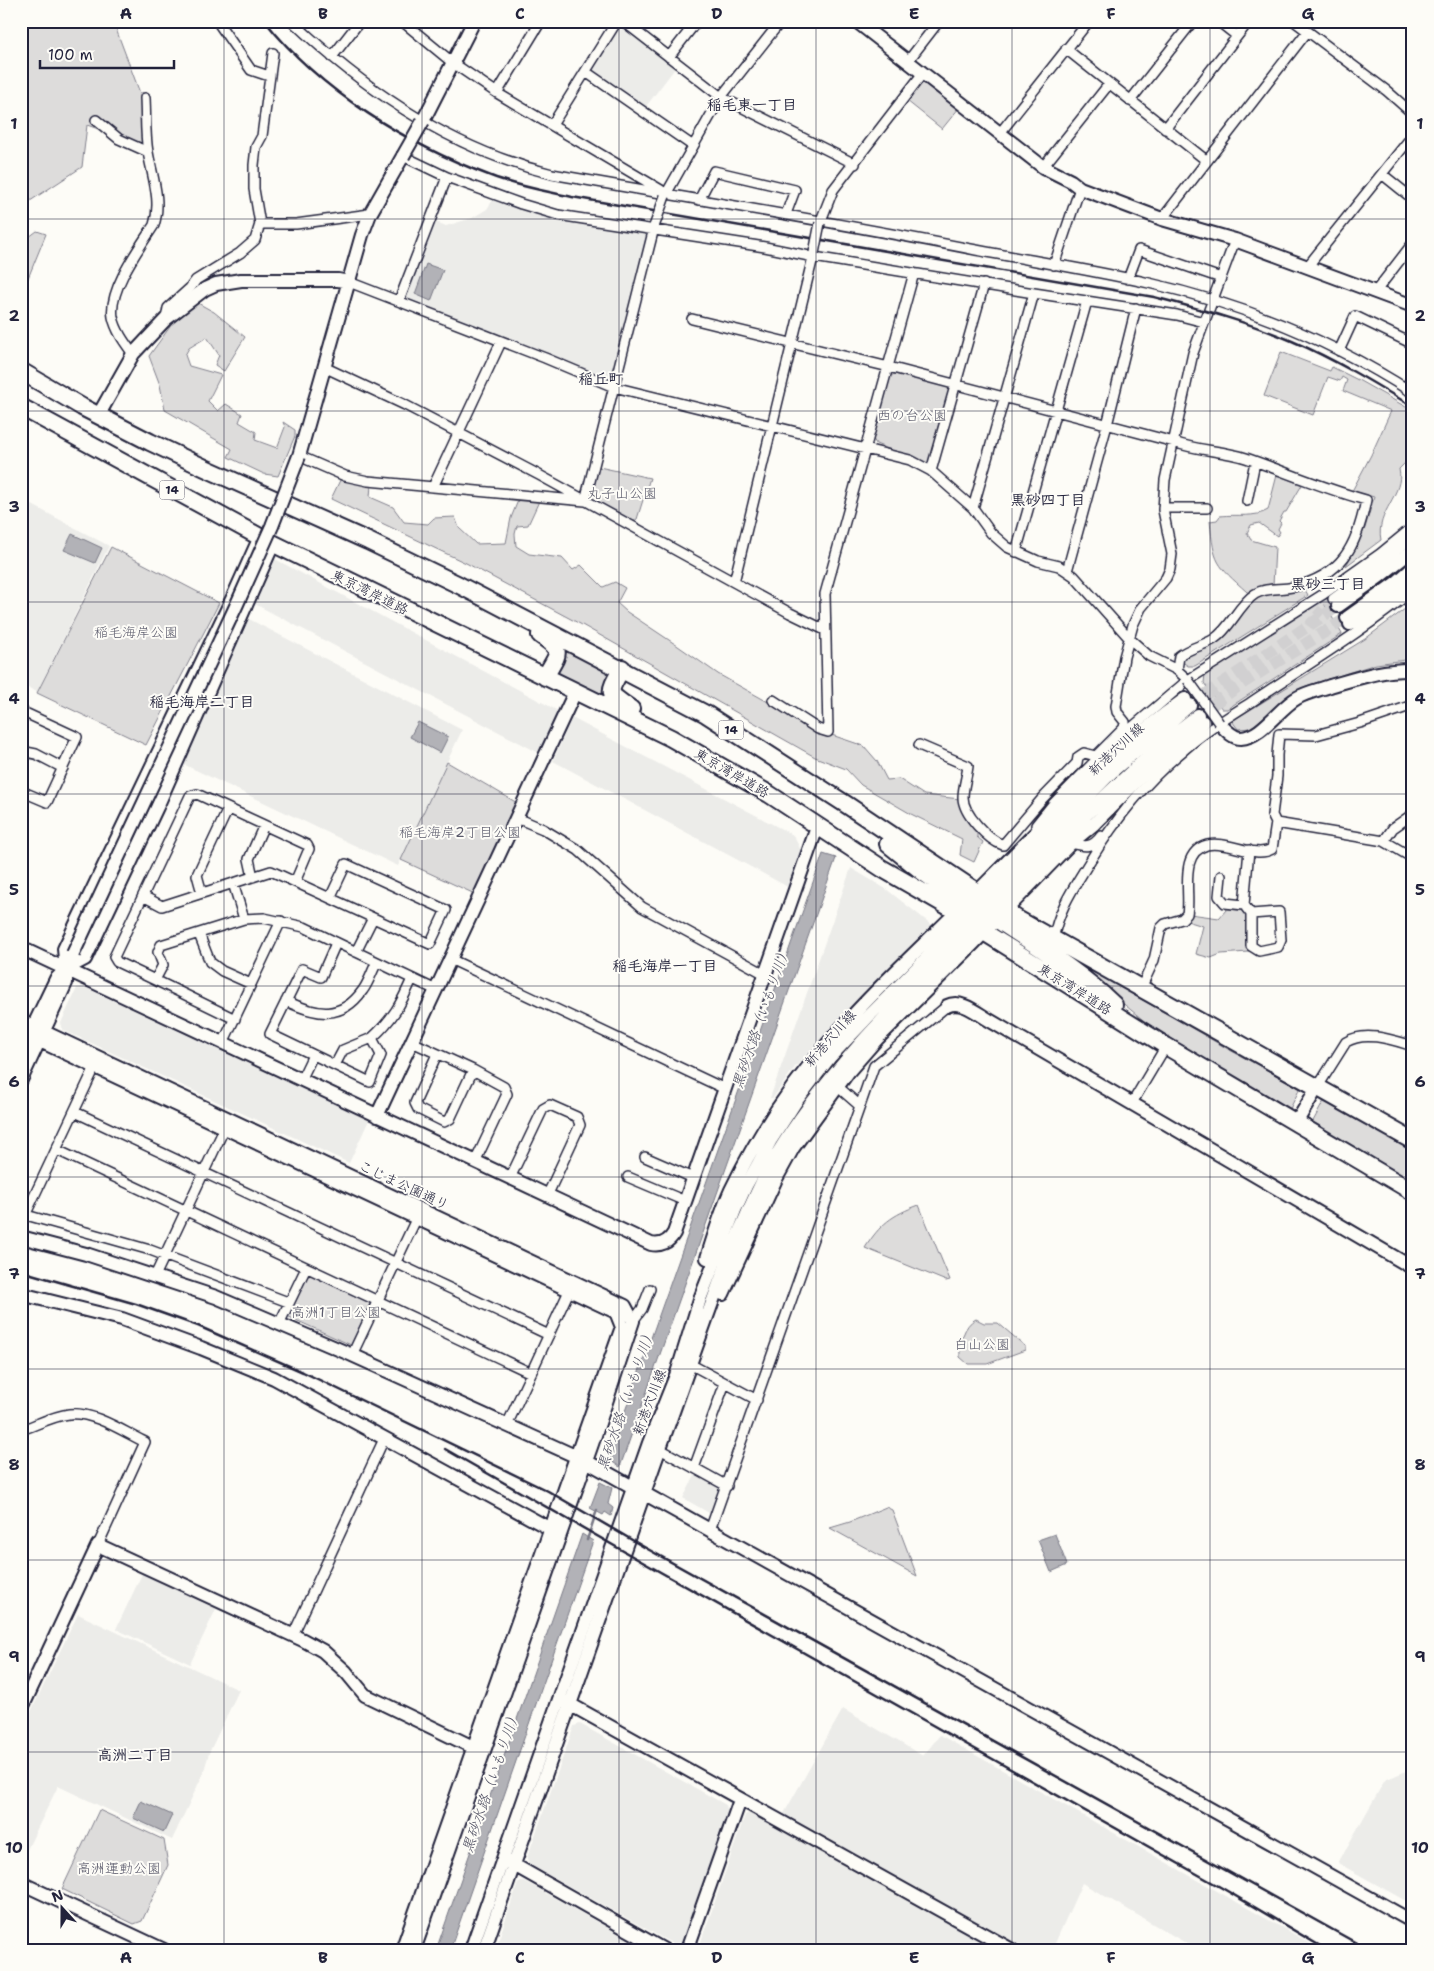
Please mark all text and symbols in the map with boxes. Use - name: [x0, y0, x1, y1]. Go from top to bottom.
- text: A: [120, 3, 132, 24]
- text: B: [318, 3, 328, 24]
- text: C: [515, 3, 525, 24]
- text: D: [711, 3, 723, 24]
- text: E: [909, 3, 919, 24]
- text: F: [1106, 3, 1116, 24]
- text: G: [1302, 3, 1315, 24]
- scale bar: [40, 38, 174, 70]
- text: 100 m: [48, 45, 93, 65]
- district label: 稲毛東一丁目: [707, 95, 797, 115]
- text: 1: [10, 113, 18, 134]
- text: 1: [1416, 113, 1424, 134]
- text: 2: [8, 305, 20, 326]
- text: 2: [1414, 305, 1426, 326]
- district label: 稲丘町: [578, 369, 624, 389]
- park label: 西の台公園: [877, 406, 947, 424]
- road number: 14: [160, 480, 184, 500]
- park label: 丸子山公園: [587, 484, 657, 502]
- district label: 黒砂四丁目: [1010, 490, 1086, 510]
- text: 3: [8, 496, 20, 517]
- text: 3: [1414, 496, 1426, 517]
- street label: 東京湾岸道路: [328, 565, 412, 619]
- district label: 黒砂三丁目: [1290, 574, 1366, 594]
- park label: 稲毛海岸公園: [94, 623, 178, 641]
- text: 4: [8, 688, 20, 709]
- text: 4: [1414, 688, 1426, 709]
- district label: 稲毛海岸二丁目: [149, 692, 255, 712]
- street label: 新港穴川線: [1084, 719, 1148, 779]
- road number: 14: [718, 720, 744, 740]
- street label: 東京湾岸道路: [691, 744, 773, 802]
- park label: 稲毛海岸2丁目公園: [399, 823, 521, 841]
- text: 5: [9, 879, 19, 900]
- text: 5: [1415, 879, 1425, 900]
- water label: 黒砂水路（いもり川）: [727, 943, 795, 1091]
- district label: 稲毛海岸一丁目: [612, 956, 718, 976]
- street label: 東京湾岸道路: [1035, 959, 1115, 1019]
- street label: 新港穴川線: [800, 1006, 860, 1070]
- text: 6: [8, 1071, 20, 1092]
- text: 6: [1414, 1071, 1426, 1092]
- street label: こじま公園通り: [356, 1156, 452, 1214]
- text: 7: [8, 1263, 20, 1284]
- text: 7: [1414, 1263, 1426, 1284]
- park label: 高洲1丁目公園: [291, 1303, 381, 1321]
- water label: 黒砂水路（いもり川）: [592, 1325, 660, 1473]
- park label: 白山公園: [954, 1335, 1010, 1353]
- street label: 新港穴川線: [628, 1366, 670, 1438]
- text: 8: [8, 1454, 20, 1475]
- text: 8: [1414, 1454, 1426, 1475]
- text: 9: [8, 1646, 20, 1667]
- text: 9: [1414, 1646, 1426, 1667]
- water label: 黒砂水路（いもり川）: [457, 1707, 525, 1855]
- district label: 高洲二丁目: [97, 1745, 173, 1765]
- text: 10: [5, 1837, 23, 1858]
- text: 10: [1411, 1837, 1429, 1858]
- park label: 高洲運動公園: [77, 1859, 161, 1877]
- north arrow: [38, 1884, 88, 1934]
- text: N: [49, 1885, 66, 1906]
- text: A: [120, 1947, 132, 1968]
- text: B: [318, 1947, 328, 1968]
- text: C: [515, 1947, 525, 1968]
- text: D: [711, 1947, 723, 1968]
- text: E: [909, 1947, 919, 1968]
- text: F: [1106, 1947, 1116, 1968]
- text: G: [1302, 1947, 1315, 1968]

